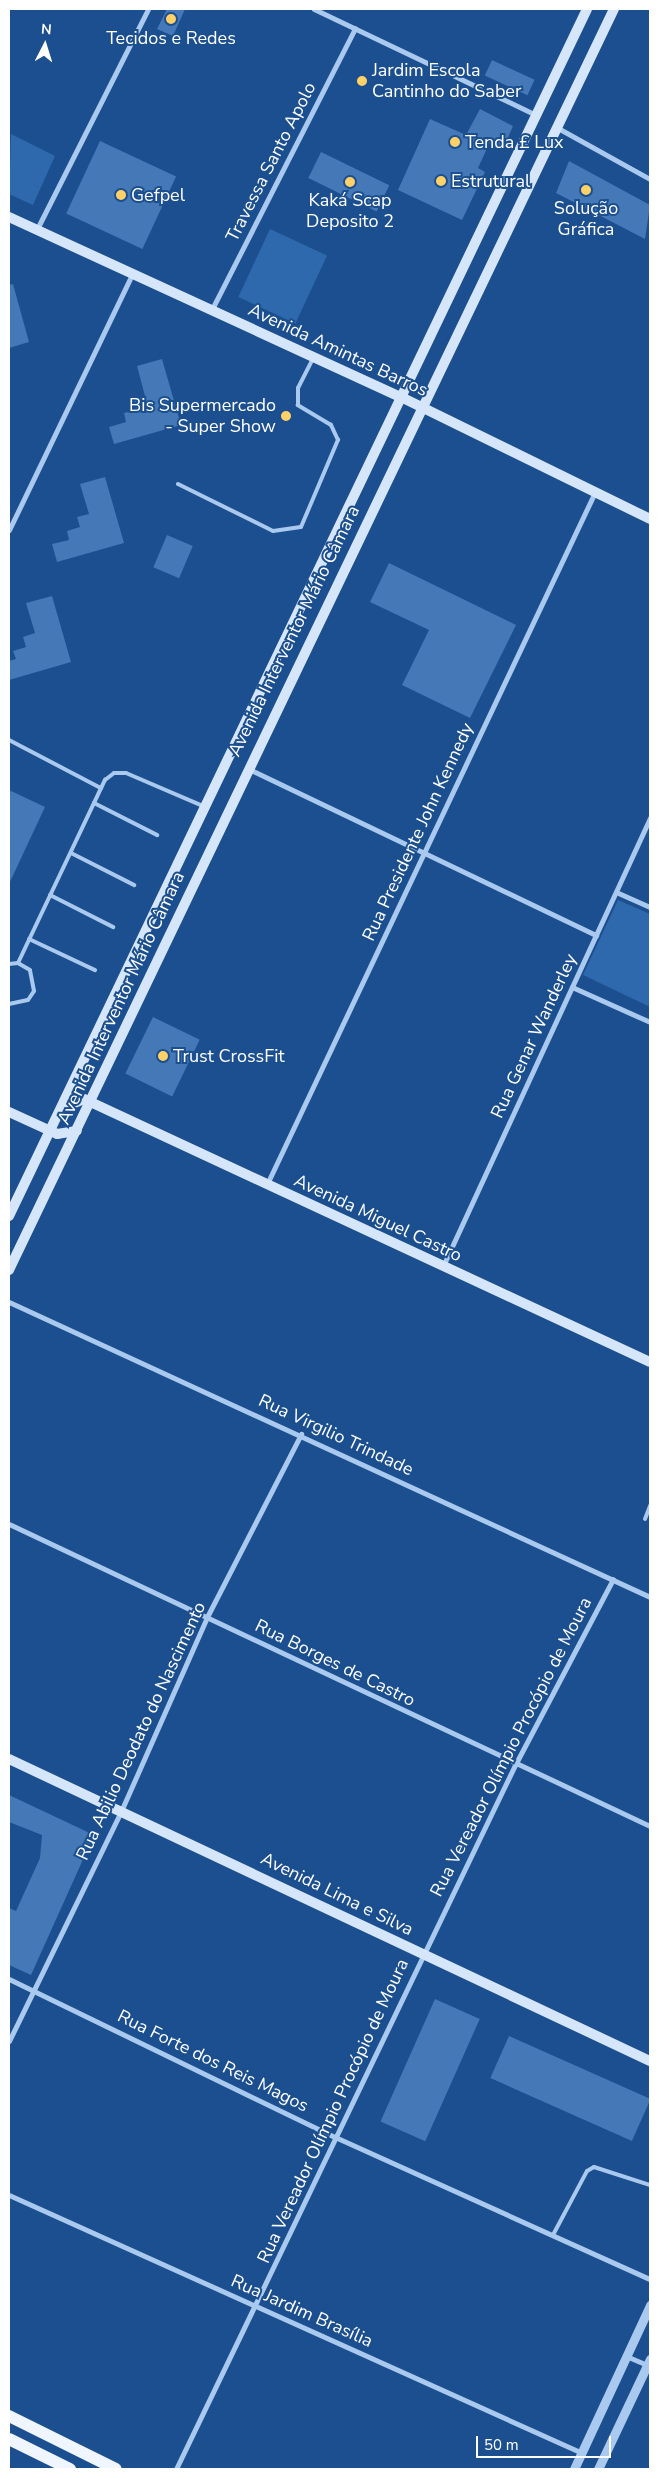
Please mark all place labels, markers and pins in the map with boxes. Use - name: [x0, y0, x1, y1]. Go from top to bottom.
- marker: Tecidos e Redes: [165, 13, 177, 25]
- place label: Tecidos e Redes: [106, 27, 236, 49]
- place label: Jardim Escola Cantinho do Saber: [372, 60, 521, 102]
- marker: Jardim Escola Cantinho do Saber: [356, 75, 368, 87]
- place label: Tenda £ Lux: [465, 131, 563, 153]
- marker: Tenda £ Lux: [449, 136, 461, 148]
- place label: Estrutural: [451, 170, 530, 192]
- marker: Estrutural: [435, 175, 447, 187]
- marker: Kaká Scap Deposito 2: [344, 176, 356, 188]
- place label: Gefpel: [131, 184, 185, 206]
- marker: Solução Gráfica: [580, 184, 592, 196]
- marker: Gefpel: [115, 189, 127, 201]
- place label: Kaká Scap Deposito 2: [306, 190, 394, 232]
- place label: Solução Gráfica: [554, 198, 618, 240]
- place label: Bis Supermercado - Super Show: [129, 395, 276, 438]
- marker: Bis Supermercado - Super Show: [280, 410, 292, 422]
- place label: Trust CrossFit: [173, 1045, 285, 1067]
- marker: Trust CrossFit: [157, 1050, 169, 1062]

